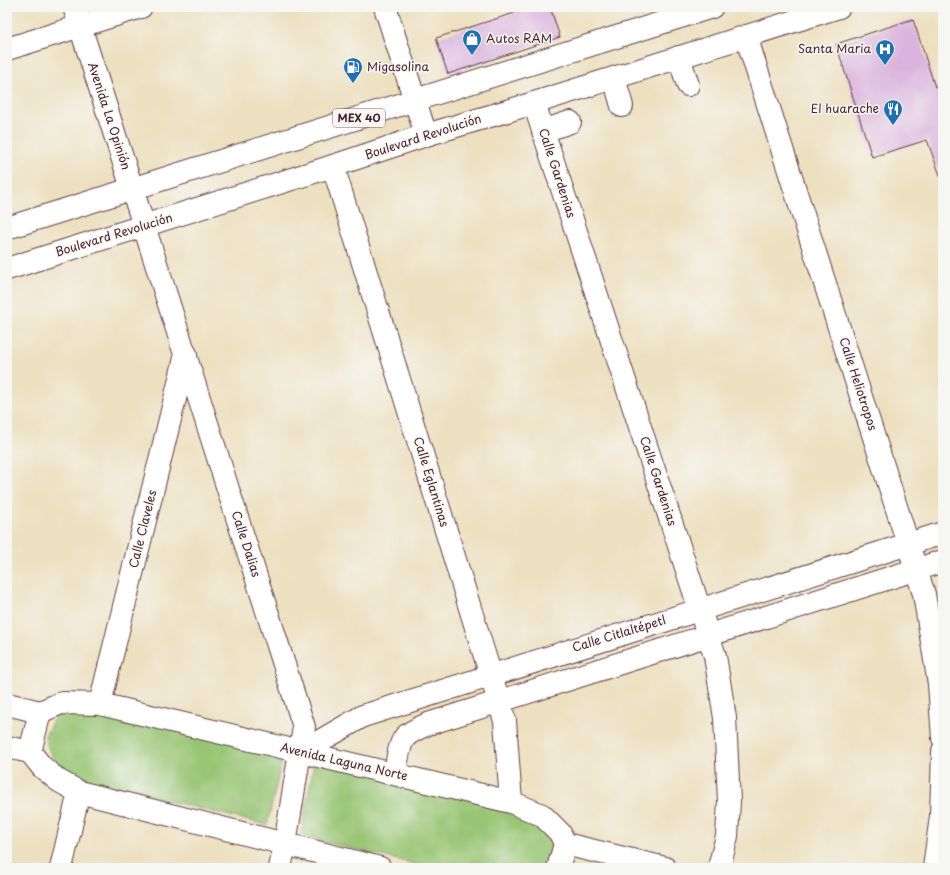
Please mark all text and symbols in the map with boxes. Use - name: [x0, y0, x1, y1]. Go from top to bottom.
- shop icon: Autos RAM: [461, 28, 483, 56]
- place label: Autos RAM: [486, 29, 552, 47]
- hospital icon: Santa Maria: [874, 38, 896, 66]
- place label: Santa Maria: [798, 39, 871, 57]
- fuel station icon: Migasolina: [342, 56, 364, 84]
- place label: Migasolina: [367, 57, 429, 75]
- street label: Avenida La Opinión: [84, 60, 136, 172]
- restaurant icon: El huarache: [882, 98, 904, 126]
- place label: El huarache: [811, 99, 879, 117]
- road number: MEX 40: [333, 109, 385, 127]
- street label: Boulevard Revolución: [362, 109, 483, 163]
- street label: Calle Gardenias: [535, 126, 581, 220]
- street label: Boulevard Revolución: [53, 208, 175, 260]
- street label: Calle Heliotropos: [835, 335, 883, 433]
- street label: Calle Gardenias: [636, 434, 682, 528]
- street label: Calle Eglantinas: [410, 435, 454, 529]
- street label: Calle Claveles: [124, 487, 161, 570]
- street label: Calle Dalias: [228, 508, 266, 580]
- street label: Calle Citlaltépetl: [570, 610, 668, 656]
- street label: Avenida Laguna Norte: [279, 738, 410, 784]

